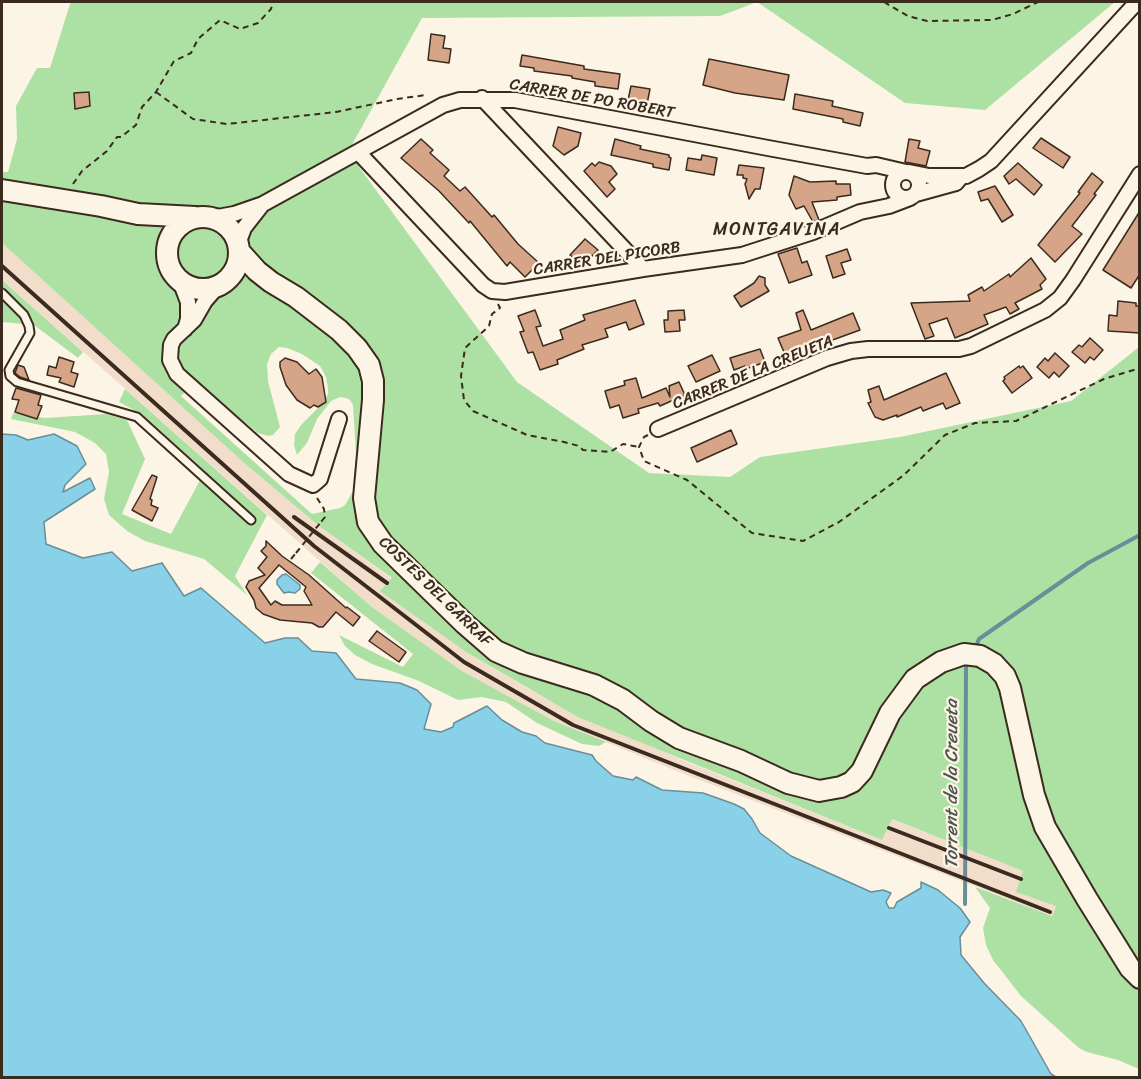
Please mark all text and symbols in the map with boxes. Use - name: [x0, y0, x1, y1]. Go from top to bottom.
- street label: CARRER DE PO ROBERT: [508, 75, 676, 123]
- district label: MONTGAVINA: [714, 219, 840, 241]
- street label: CARRER DEL PICORB: [532, 238, 682, 280]
- street label: CARRER DE LA CREUETA: [670, 332, 836, 414]
- street label: COSTES DEL GARRAF: [374, 533, 496, 651]
- water label: Torrent de la Creueta: [941, 699, 963, 869]

